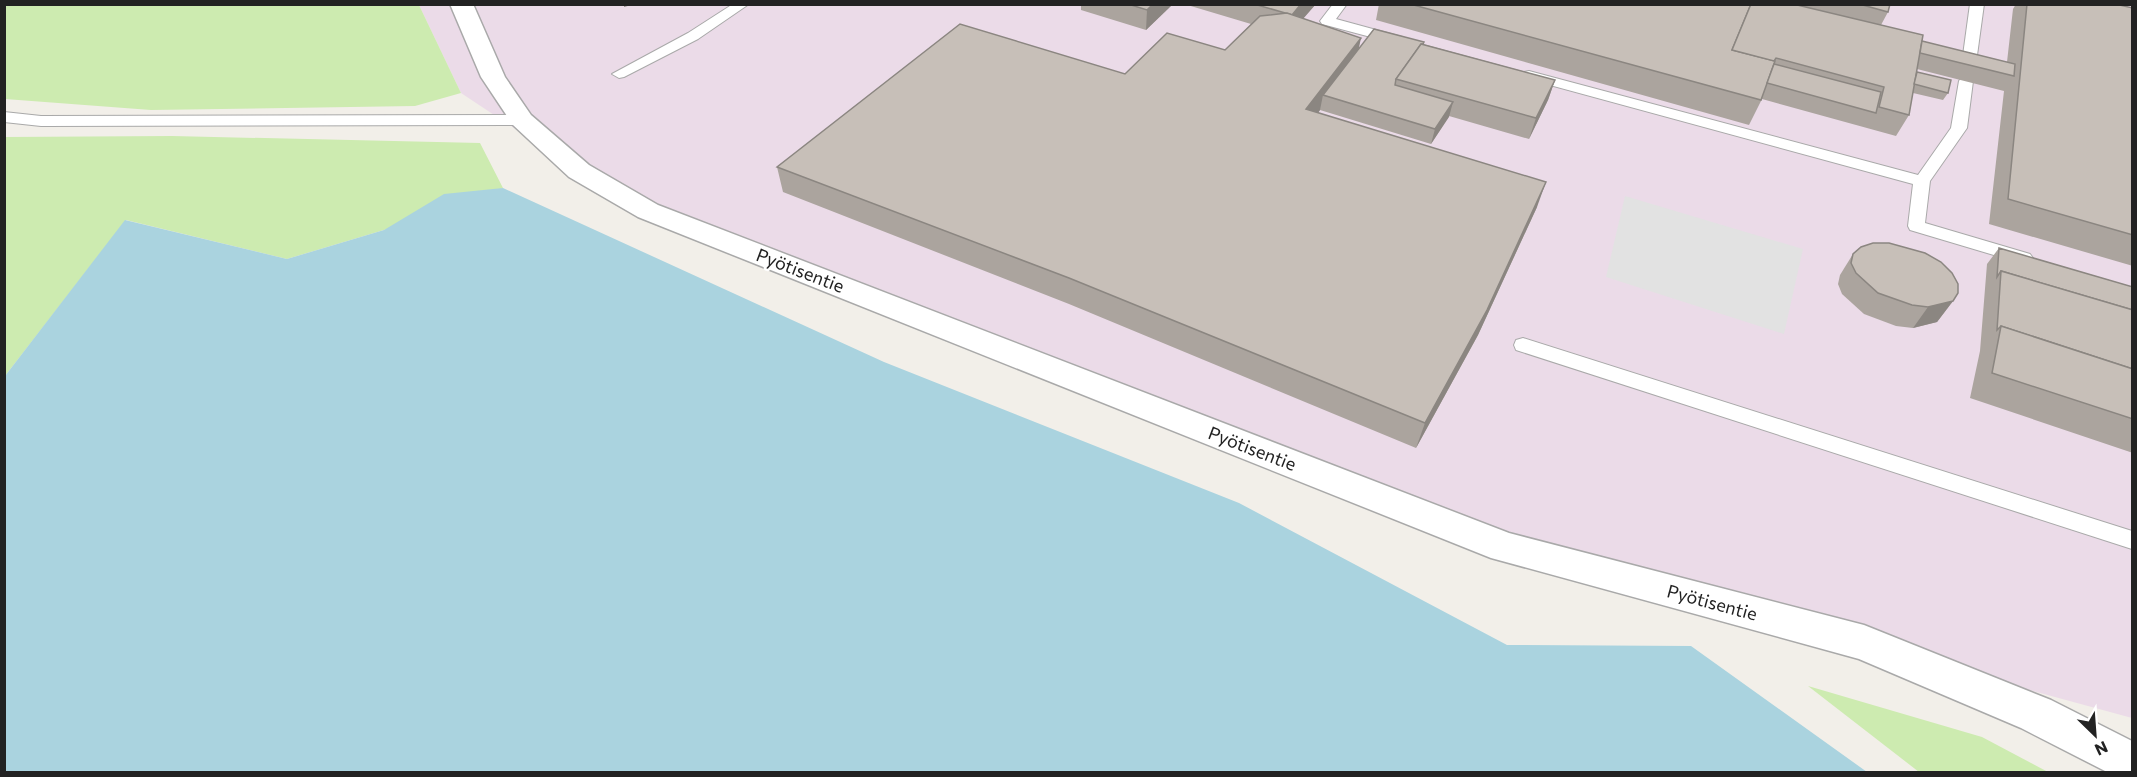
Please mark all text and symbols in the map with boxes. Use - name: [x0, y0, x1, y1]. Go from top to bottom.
- street label: Pyötisentie: [753, 243, 847, 297]
- street label: Pyötisentie: [1205, 421, 1299, 475]
- street label: Pyötisentie: [1665, 579, 1760, 625]
- north arrow: [2065, 705, 2125, 765]
- text: N: [2092, 738, 2111, 760]

